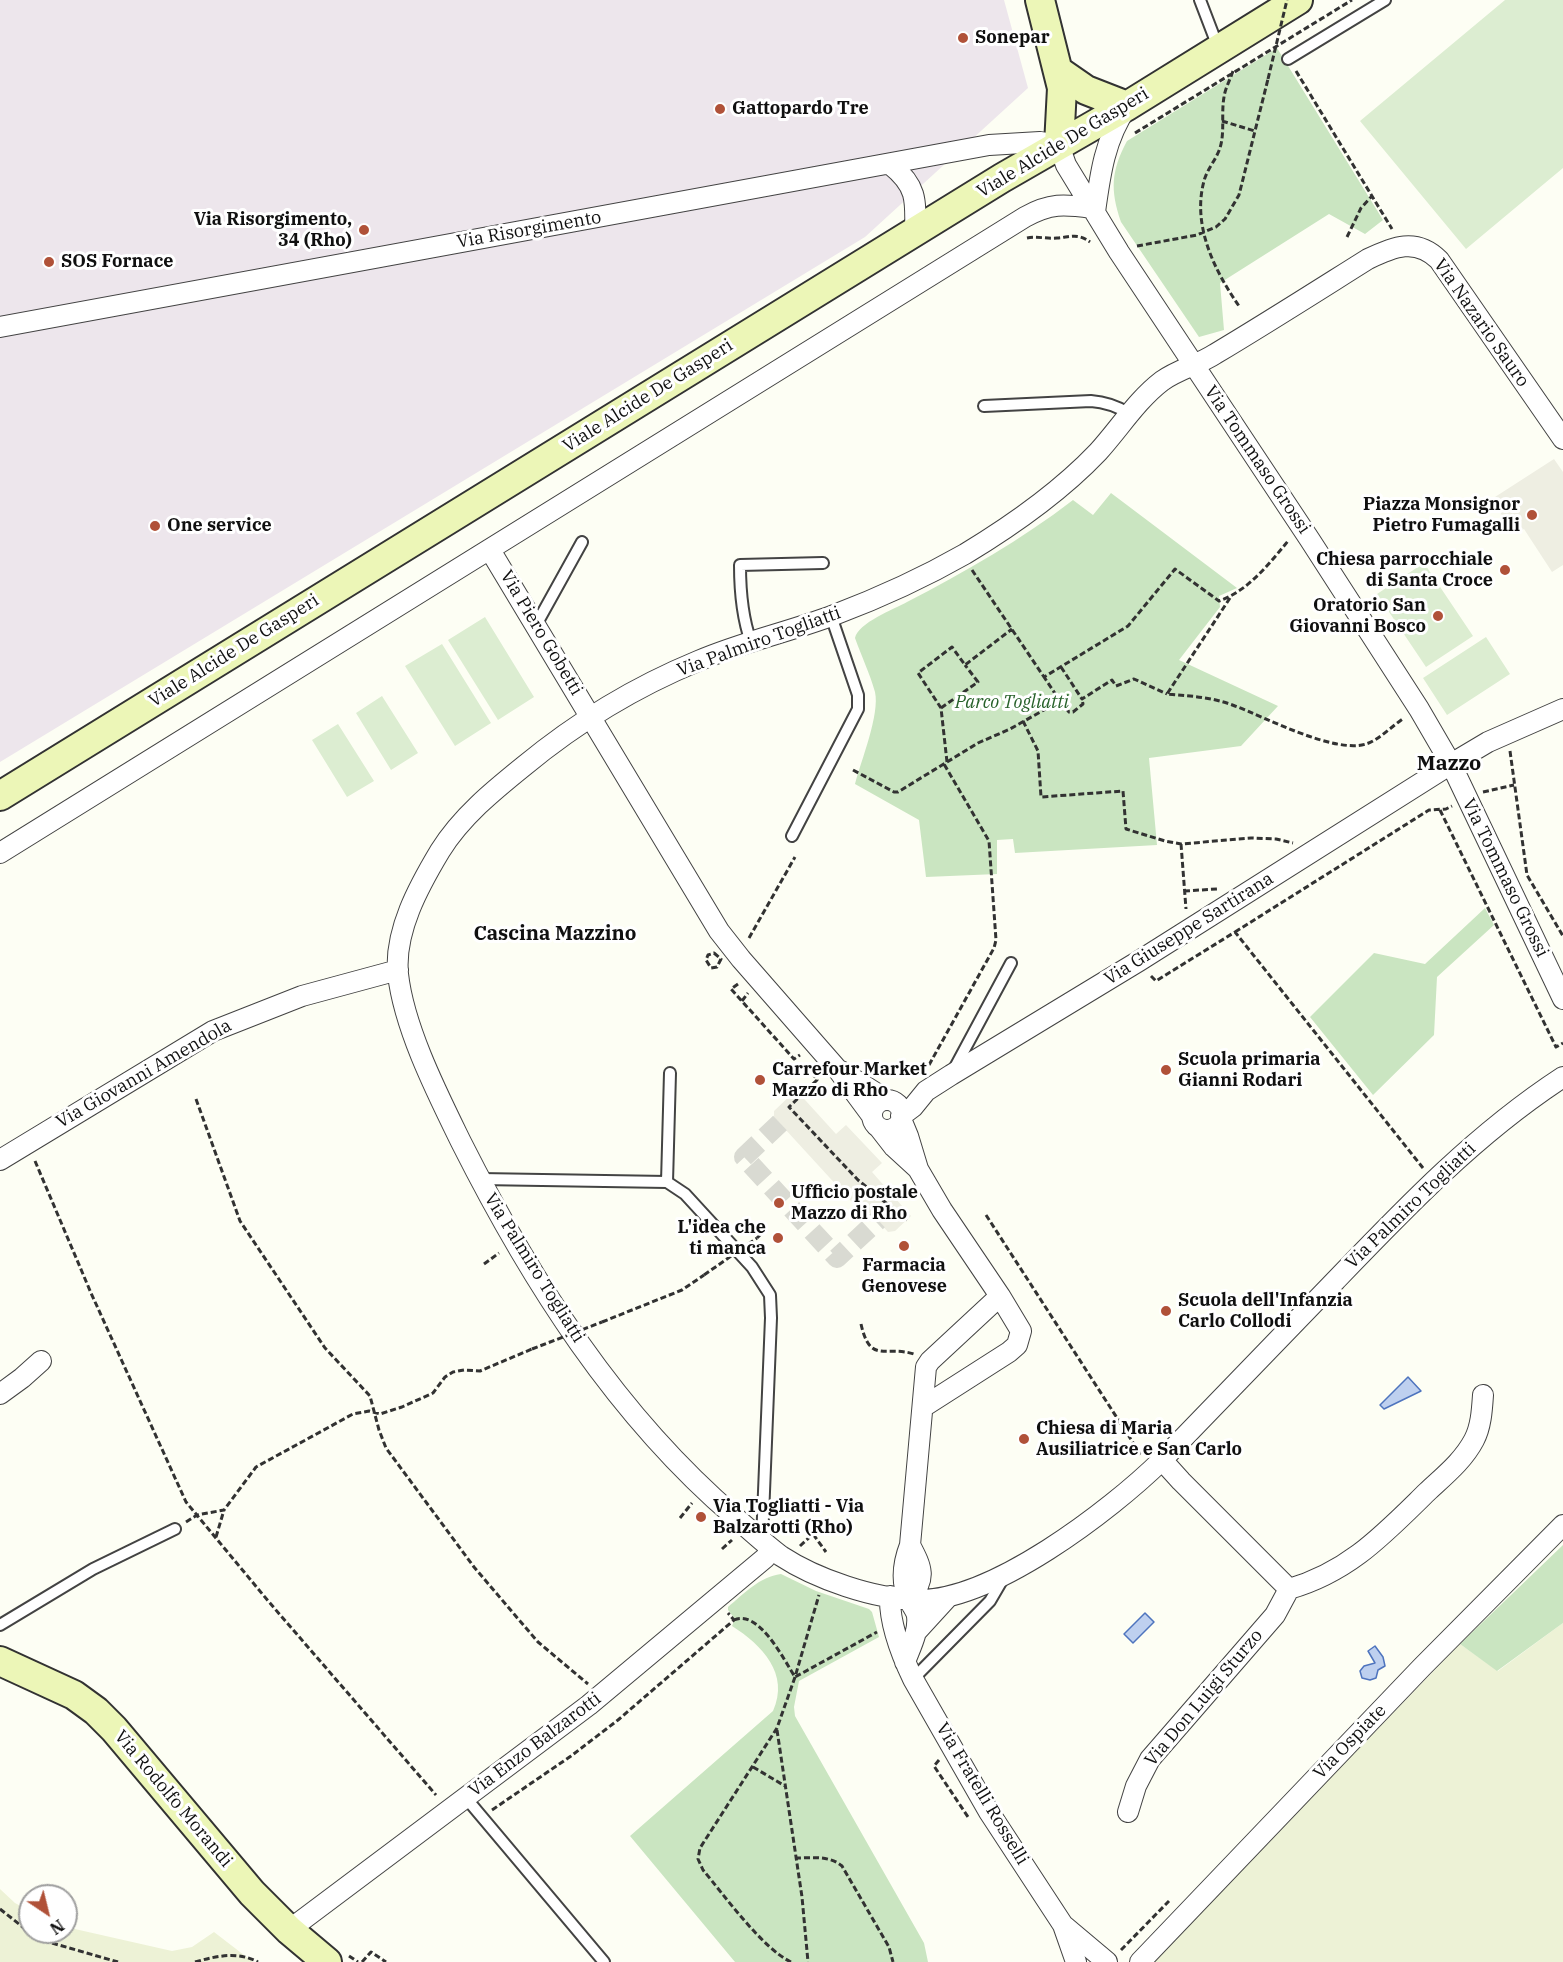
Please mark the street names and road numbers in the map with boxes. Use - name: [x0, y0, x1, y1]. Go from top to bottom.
- street label: Viale Alcide De Gasperi: [973, 83, 1153, 203]
- street label: Via Risorgimento: [455, 207, 603, 253]
- street label: Via Nazario Sauro: [1429, 255, 1533, 391]
- street label: Viale Alcide De Gasperi: [559, 335, 737, 457]
- street label: Via Tommaso Grossi: [1199, 382, 1315, 538]
- street label: Via Piero Gobetti: [495, 567, 587, 699]
- street label: Viale Alcide De Gasperi: [145, 590, 323, 712]
- street label: Via Palmiro Togliatti: [674, 602, 844, 682]
- street label: Via Tommaso Grossi: [1457, 795, 1553, 961]
- street label: Via Giuseppe Sartirana: [1100, 868, 1278, 990]
- street label: Via Giovanni Amendola: [52, 1015, 236, 1133]
- street label: Via Palmiro Togliatti: [1341, 1138, 1481, 1274]
- street label: Via Palmiro Togliatti: [479, 1189, 589, 1347]
- street label: Via Don Luigi Sturzo: [1140, 1625, 1268, 1771]
- street label: Via Enzo Balzarotti: [465, 1688, 605, 1802]
- street label: Via Ospiate: [1309, 1700, 1391, 1784]
- street label: Via Fratelli Rosselli: [931, 1719, 1033, 1869]
- street label: Via Rodolfo Morandi: [109, 1726, 237, 1872]

